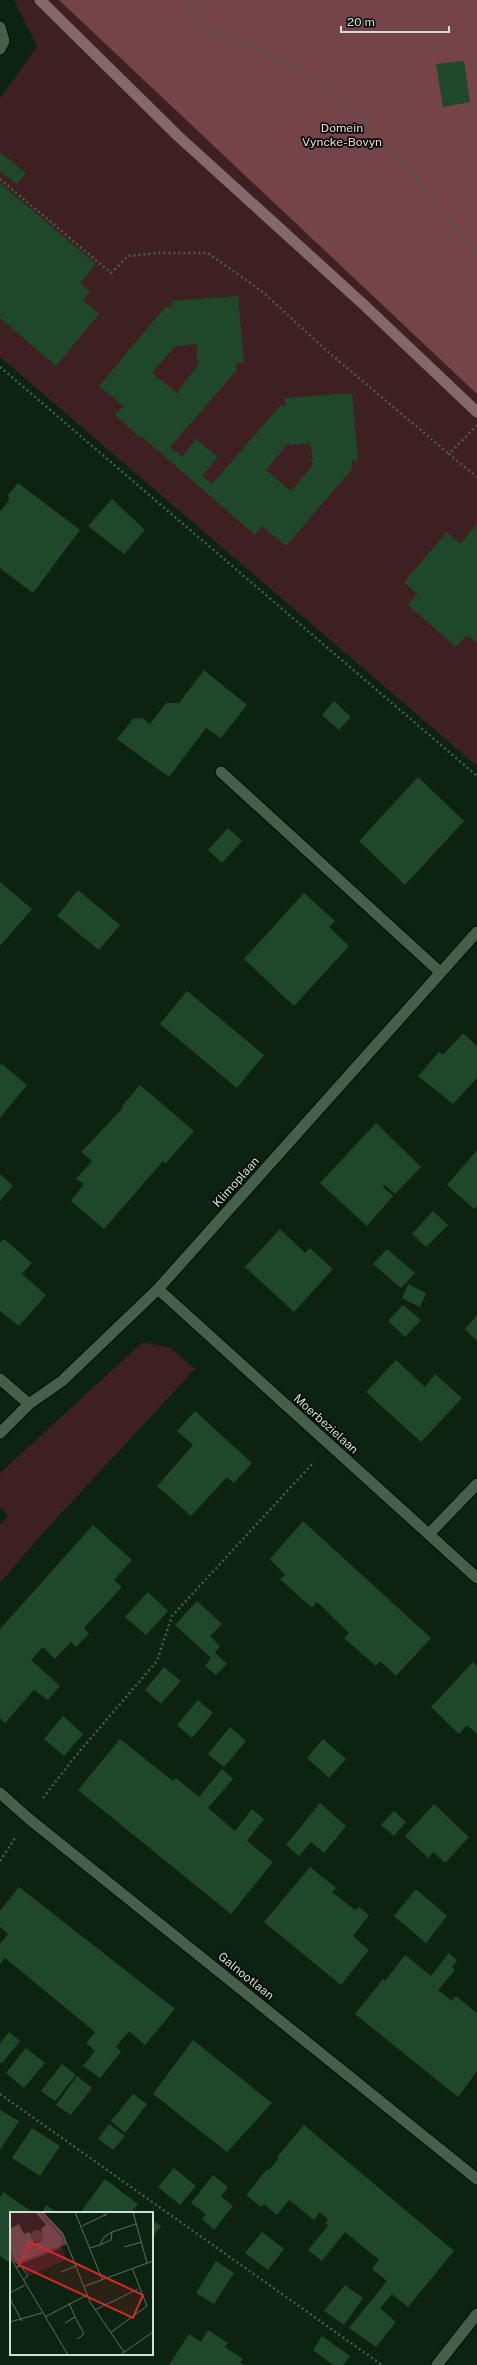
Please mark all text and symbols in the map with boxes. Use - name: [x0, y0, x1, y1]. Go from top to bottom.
- scale bar: [341, 8, 449, 34]
- text: 20 m: [347, 15, 375, 29]
- park label: Domein Vyncke-Bovyn: [302, 121, 382, 149]
- street label: Klimoplaan: [210, 1154, 262, 1210]
- street label: Moerbezielaan: [291, 1391, 361, 1457]
- street label: Galnootlaan: [215, 1949, 277, 2003]
- inset map: [10, 2212, 153, 2355]

